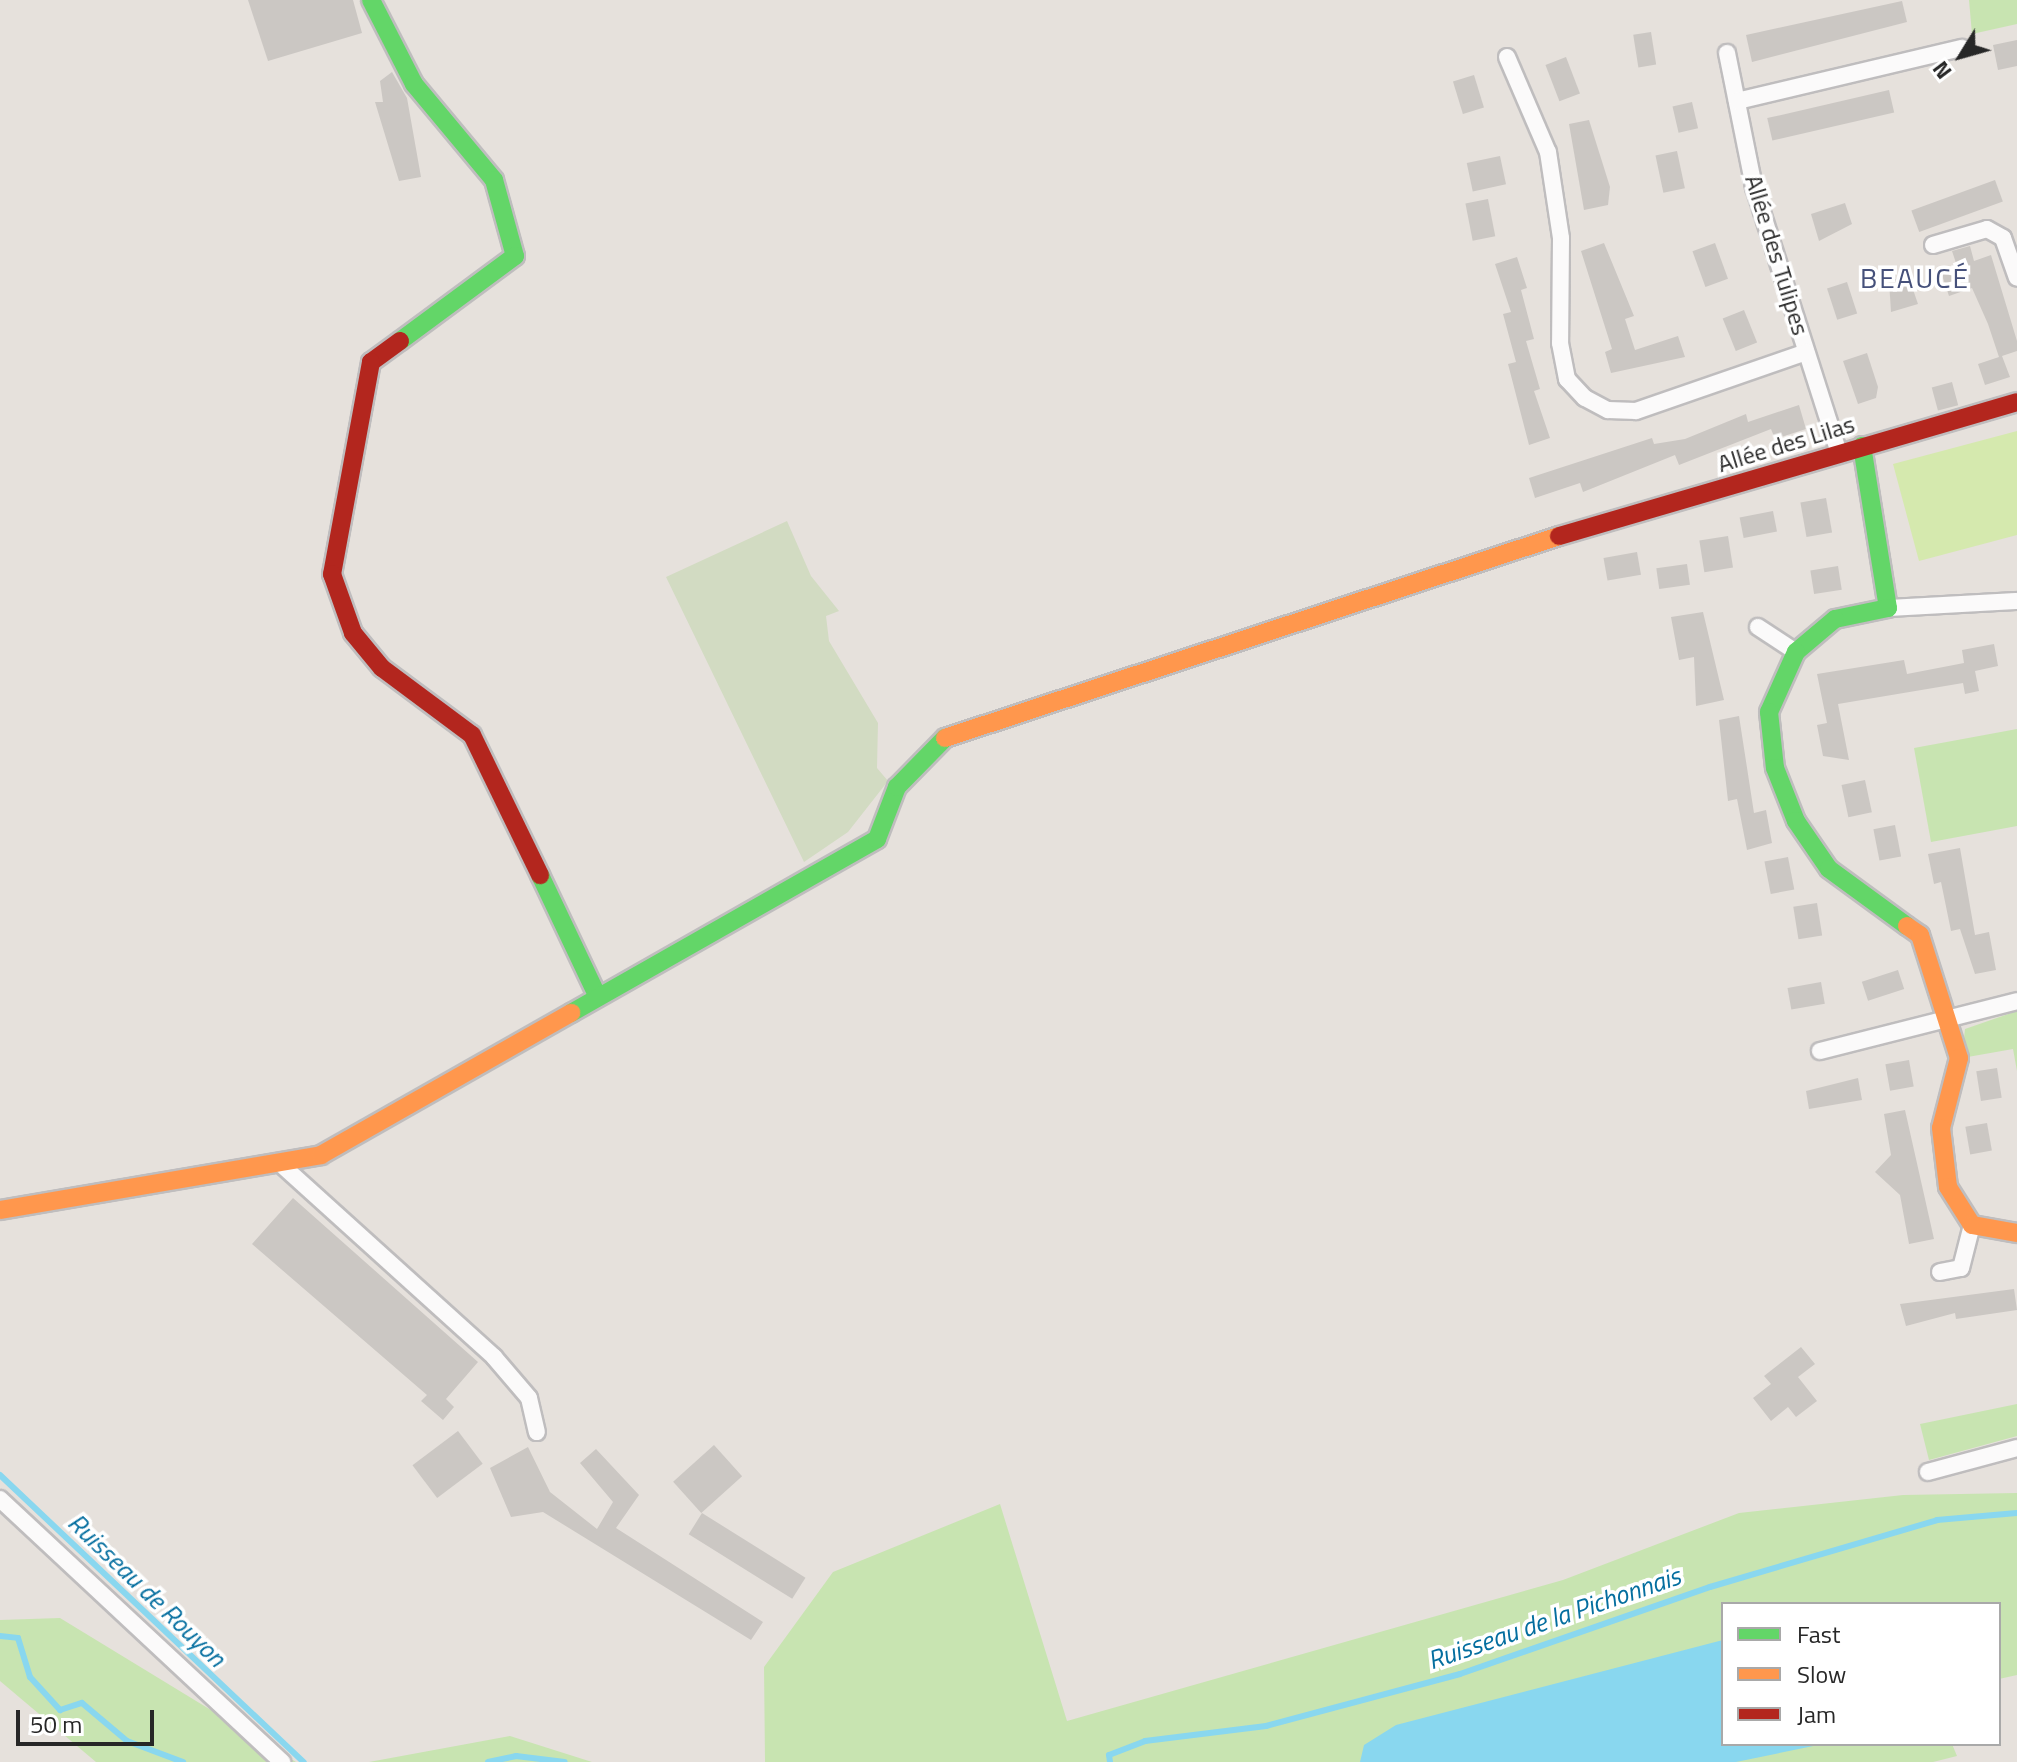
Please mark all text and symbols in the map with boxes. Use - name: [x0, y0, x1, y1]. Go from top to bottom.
- north arrow: [1921, 16, 2001, 96]
- text: N: [1924, 54, 1960, 87]
- street label: Allée des Tulipes: [1739, 171, 1815, 339]
- district label: BEAUCÉ: [1860, 261, 1970, 295]
- street label: Allée des Lilas: [1714, 410, 1858, 478]
- water label: Ruisseau de Rouyon: [62, 1507, 232, 1673]
- water label: Ruisseau de la Pichonnais: [1423, 1560, 1685, 1676]
- legend: [1721, 1602, 2001, 1746]
- text: Fast: [1797, 1616, 1840, 1652]
- text: Slow: [1797, 1656, 1846, 1692]
- scale bar: [20, 1694, 158, 1744]
- text: Jam: [1797, 1696, 1836, 1732]
- text: 50 m: [30, 1706, 82, 1742]

